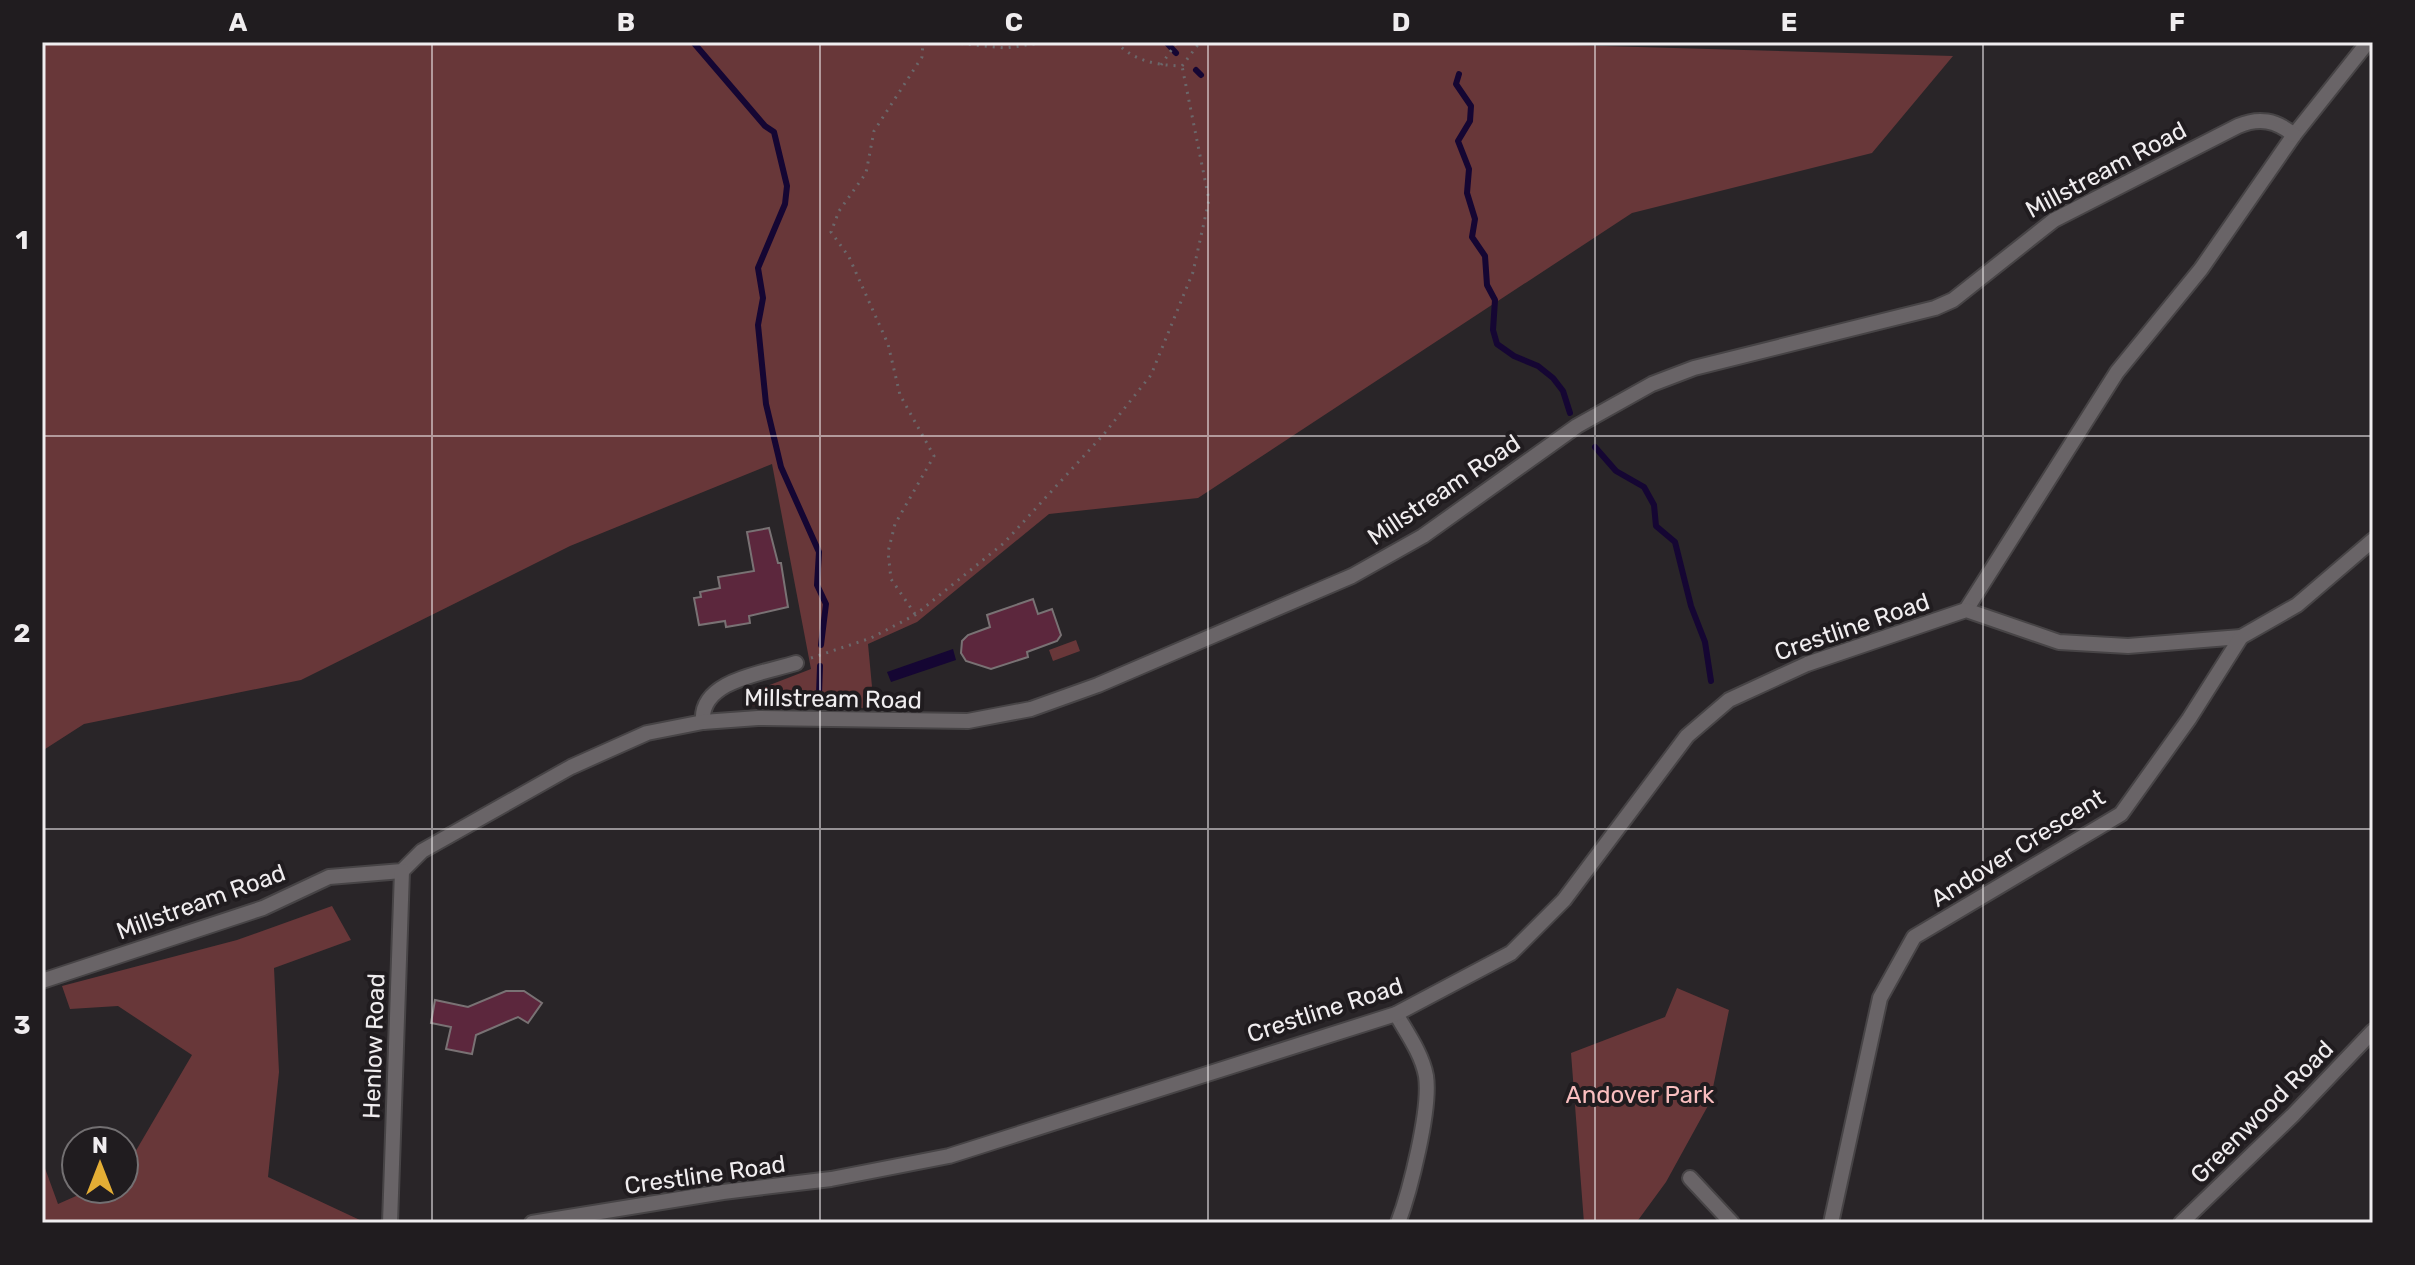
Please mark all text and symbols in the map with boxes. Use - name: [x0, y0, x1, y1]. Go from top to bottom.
- text: A: [229, 7, 248, 38]
- text: B: [617, 7, 635, 38]
- text: C: [1005, 7, 1023, 38]
- text: D: [1392, 7, 1410, 38]
- text: E: [1781, 7, 1797, 38]
- text: F: [2169, 7, 2185, 38]
- street label: Millstream Road: [2021, 116, 2191, 224]
- text: 1: [16, 225, 28, 256]
- street label: Millstream Road: [1362, 429, 1526, 551]
- street label: Crestline Road: [1771, 587, 1933, 667]
- text: 2: [14, 618, 30, 649]
- street label: Millstream Road: [744, 683, 922, 715]
- street label: Andover Crescent: [1926, 783, 2110, 913]
- street label: Millstream Road: [113, 858, 289, 946]
- street label: Crestline Road: [1243, 972, 1407, 1048]
- street label: Henlow Road: [357, 973, 391, 1119]
- text: 3: [13, 1010, 31, 1041]
- street label: Greenwood Road: [2185, 1035, 2339, 1189]
- park label: Andover Park: [1566, 1081, 1715, 1109]
- north arrow: [60, 1125, 140, 1205]
- text: N: [92, 1132, 108, 1159]
- street label: Crestline Road: [623, 1150, 787, 1200]

